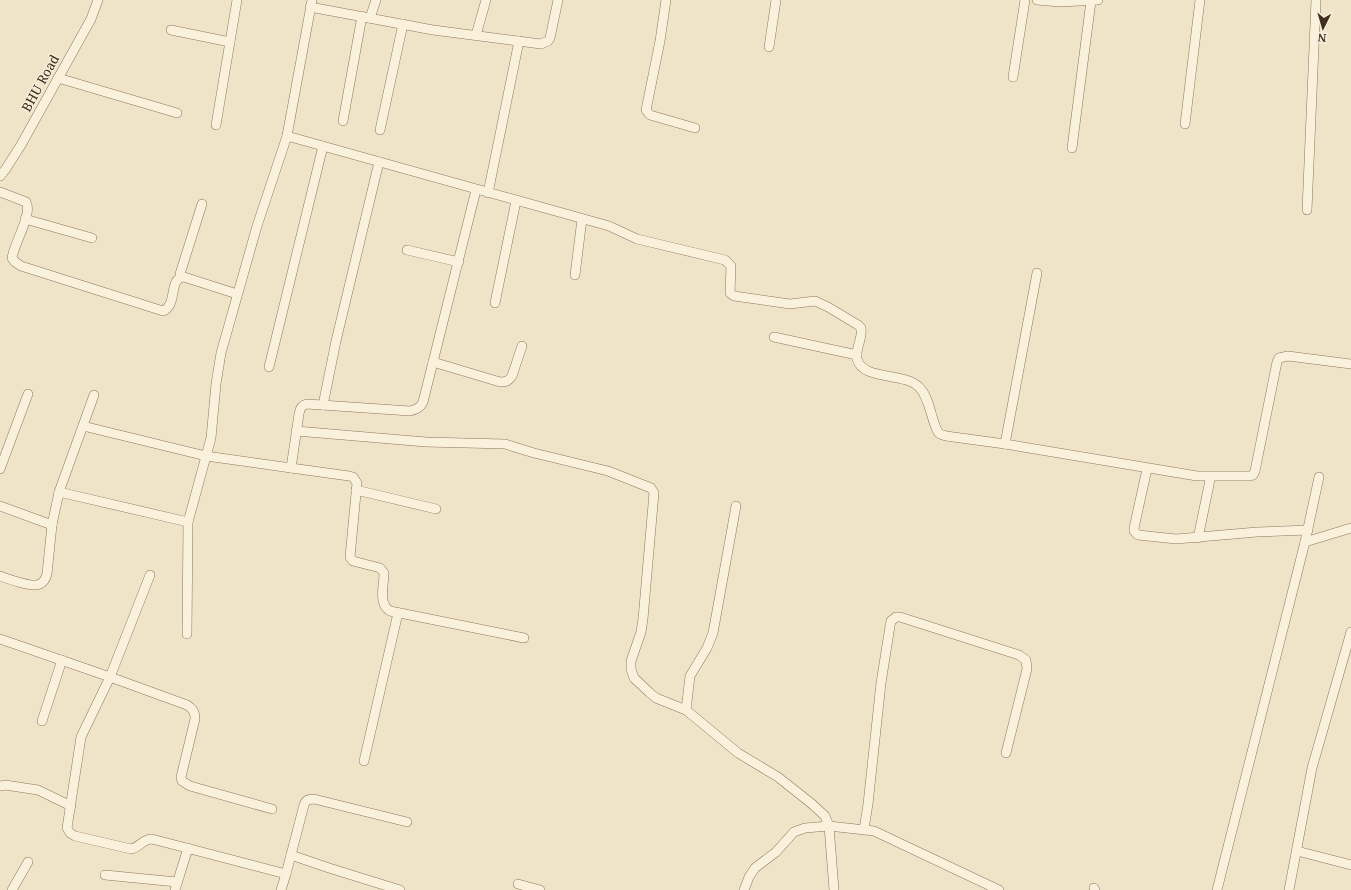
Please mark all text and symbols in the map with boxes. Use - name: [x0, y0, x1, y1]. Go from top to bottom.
- north arrow: [1303, 8, 1343, 48]
- text: N: [1317, 31, 1327, 46]
- street label: BHU Road: [17, 51, 63, 115]

